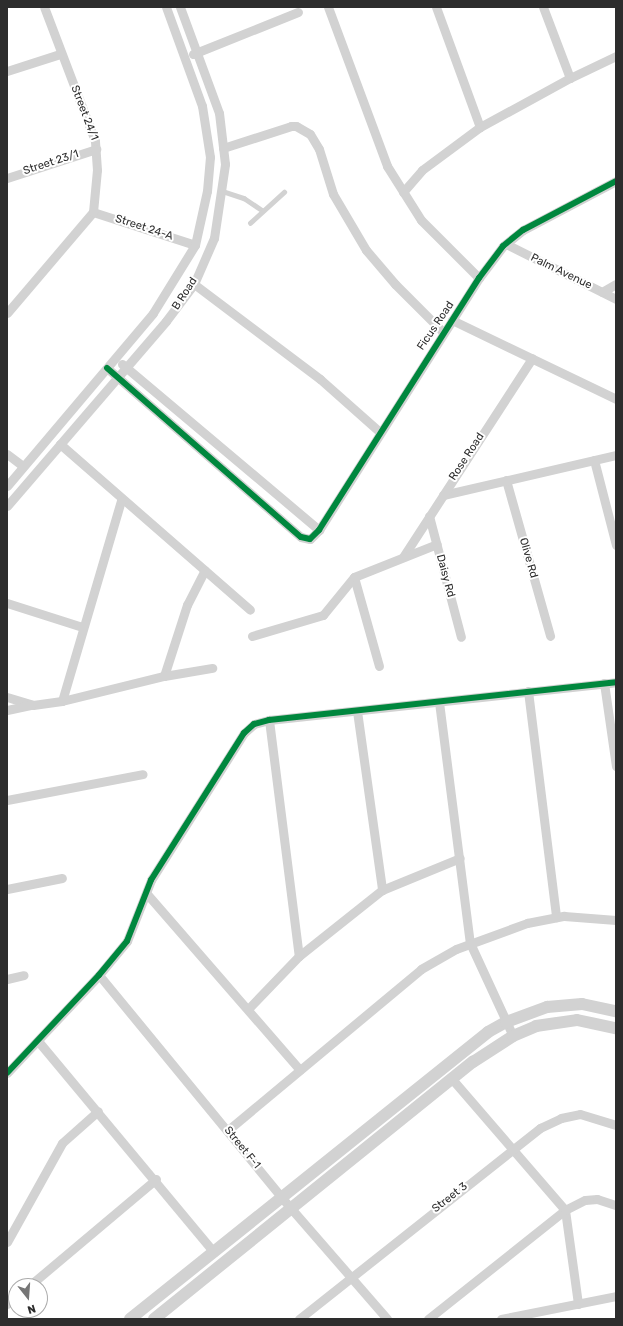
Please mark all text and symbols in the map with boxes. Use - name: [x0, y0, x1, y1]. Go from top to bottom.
- street label: Street 24/1: [68, 84, 100, 142]
- street label: Street 23/1: [22, 148, 80, 178]
- street label: Street 24-A: [113, 212, 175, 244]
- street label: Palm Avenue: [528, 251, 594, 293]
- street label: B Road: [170, 275, 200, 313]
- street label: Ficus Road: [415, 299, 457, 353]
- street label: Rose Road: [447, 431, 487, 483]
- street label: Olive Rd: [516, 536, 540, 580]
- street label: Daisy Rd: [433, 553, 457, 599]
- street label: Street F-1: [221, 1124, 263, 1172]
- street label: Street 3: [430, 1180, 470, 1216]
- north arrow: [8, 1278, 48, 1318]
- text: N: [26, 1302, 37, 1316]

